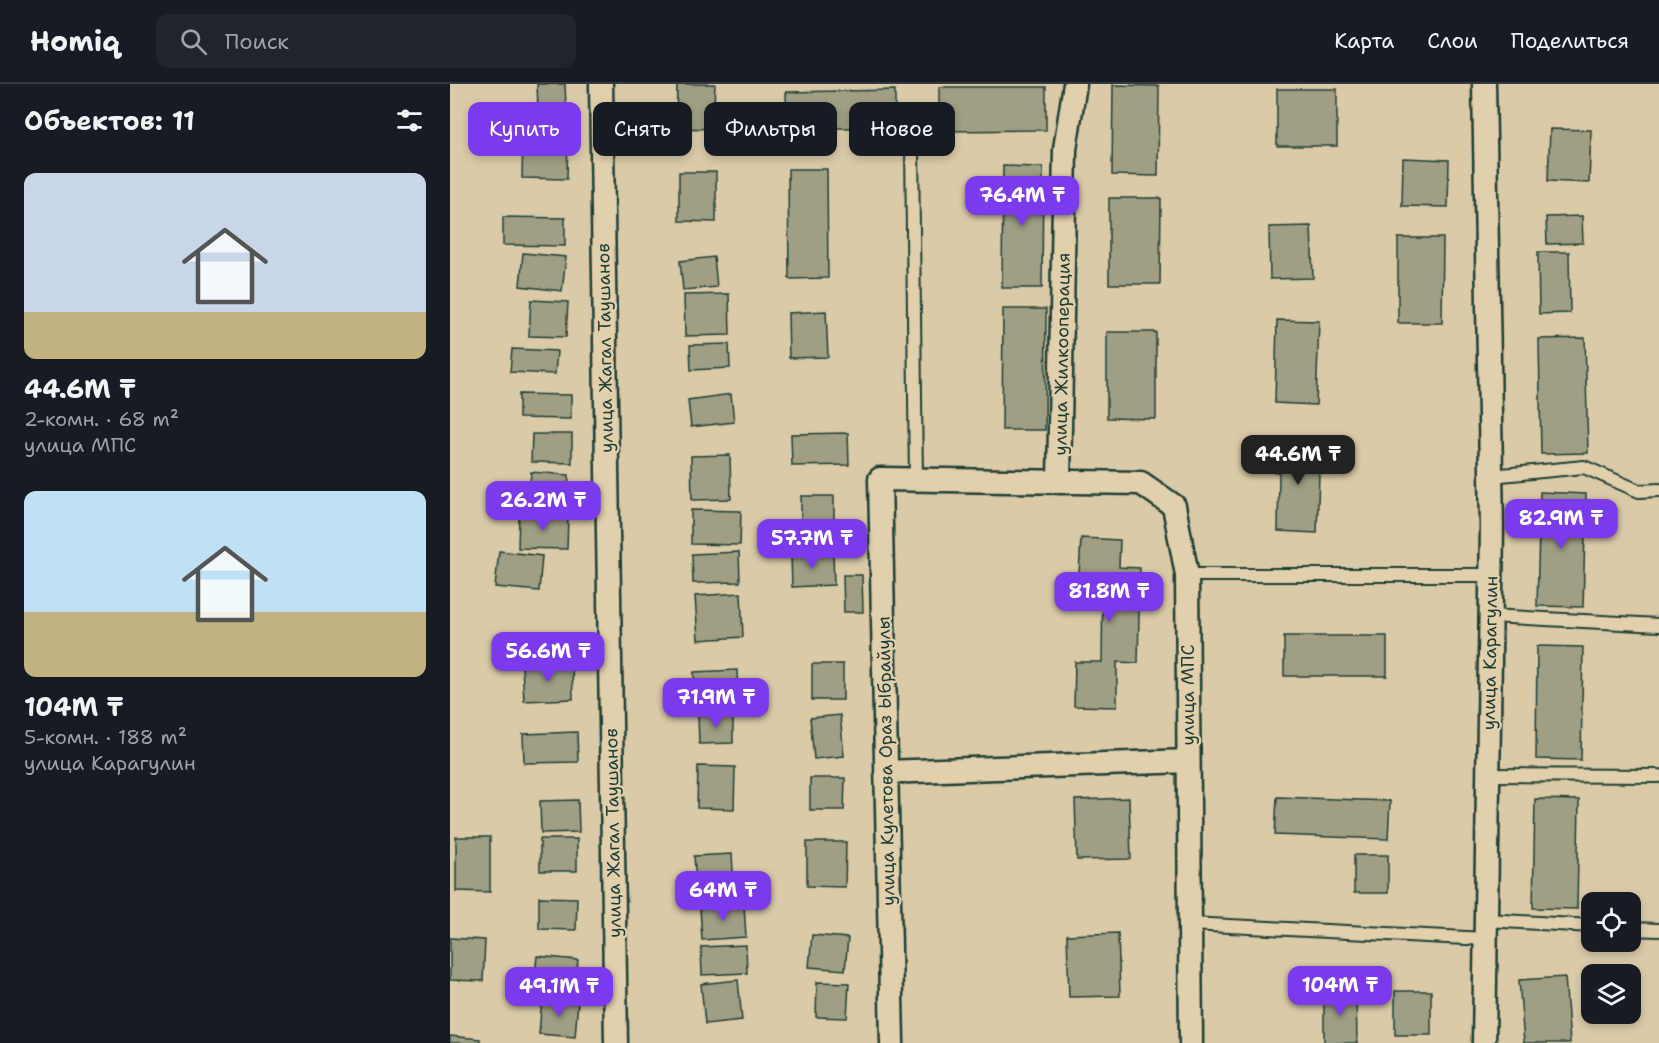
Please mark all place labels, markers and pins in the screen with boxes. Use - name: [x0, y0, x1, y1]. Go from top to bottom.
- pin: 76.4M ₸: [967, 176, 1077, 227]
- pin: 44.6M ₸: [1243, 435, 1353, 486]
- pin: 26.2M ₸: [488, 481, 598, 532]
- pin: 82.9M ₸: [1506, 499, 1616, 550]
- pin: 57.7M ₸: [757, 519, 867, 570]
- pin: 81.8M ₸: [1054, 572, 1164, 623]
- pin: 56.6M ₸: [493, 632, 603, 683]
- pin: 71.9M ₸: [661, 678, 771, 729]
- pin: 64M ₸: [681, 871, 765, 922]
- pin: 104M ₸: [1291, 966, 1389, 1017]
- pin: 49.1M ₸: [504, 967, 614, 1018]

